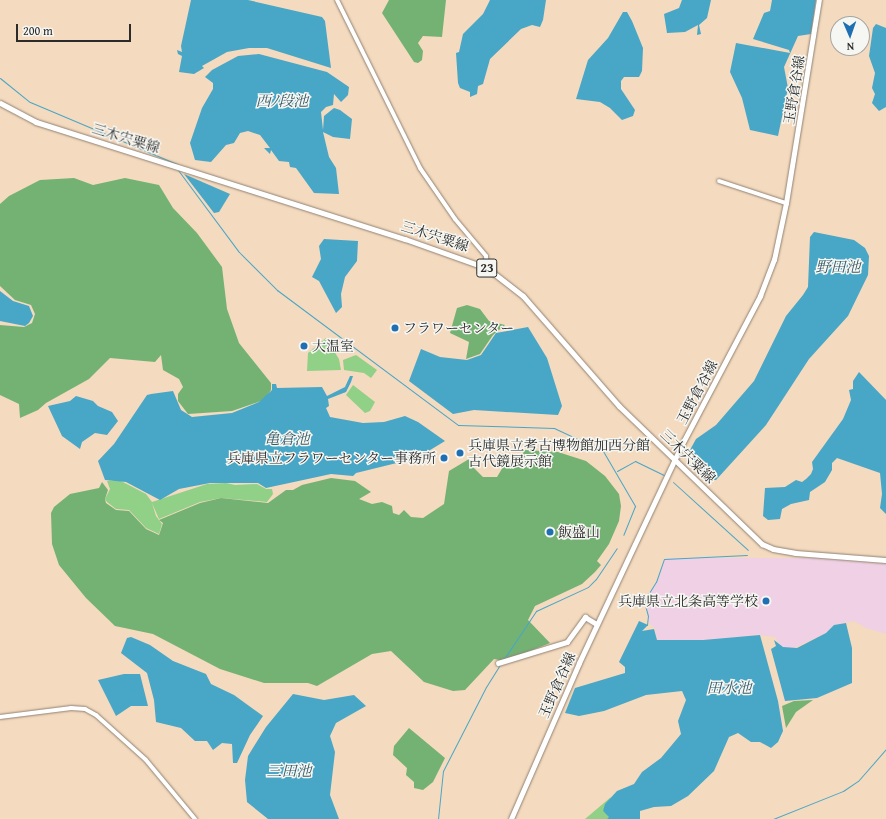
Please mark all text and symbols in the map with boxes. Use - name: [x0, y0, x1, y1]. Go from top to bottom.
- scale bar: [18, 16, 133, 42]
- north arrow: [830, 16, 870, 56]
- text: 200 m: [23, 22, 53, 39]
- text: N: [846, 39, 854, 55]
- street label: 玉野倉谷線: [780, 54, 808, 126]
- water label: 西ﾉ段池: [256, 92, 308, 110]
- street label: 三木宍粟線: [90, 120, 162, 156]
- street label: 三木宍粟線: [399, 217, 471, 255]
- road number: 23: [476, 257, 498, 279]
- water label: 野田池: [816, 258, 860, 276]
- place label: フラワーセンター: [403, 320, 515, 336]
- marker: フラワーセンター: [390, 323, 400, 333]
- place label: 大温室: [312, 338, 354, 354]
- marker: 大温室: [299, 341, 309, 351]
- street label: 玉野倉谷線: [673, 357, 721, 427]
- street label: 三木宍粟線: [657, 426, 719, 486]
- water label: 亀倉池: [265, 430, 309, 448]
- place label: 兵庫県立考古博物館加西分館 古代鏡展示館: [468, 437, 650, 470]
- marker: 兵庫県立考古博物館加西分館 古代鏡展示館: [455, 448, 465, 458]
- place label: 兵庫県立フラワーセンター事務所: [226, 450, 436, 466]
- marker: 兵庫県立フラワーセンター事務所: [439, 453, 449, 463]
- place label: 飯盛山: [558, 524, 600, 540]
- marker: 飯盛山: [545, 527, 555, 537]
- place label: 兵庫県立北条高等学校: [618, 593, 758, 609]
- marker: 兵庫県立北条高等学校: [761, 596, 771, 606]
- street label: 玉野倉谷線: [535, 650, 579, 720]
- water label: 田水池: [707, 679, 751, 697]
- water label: 三田池: [267, 762, 311, 780]

